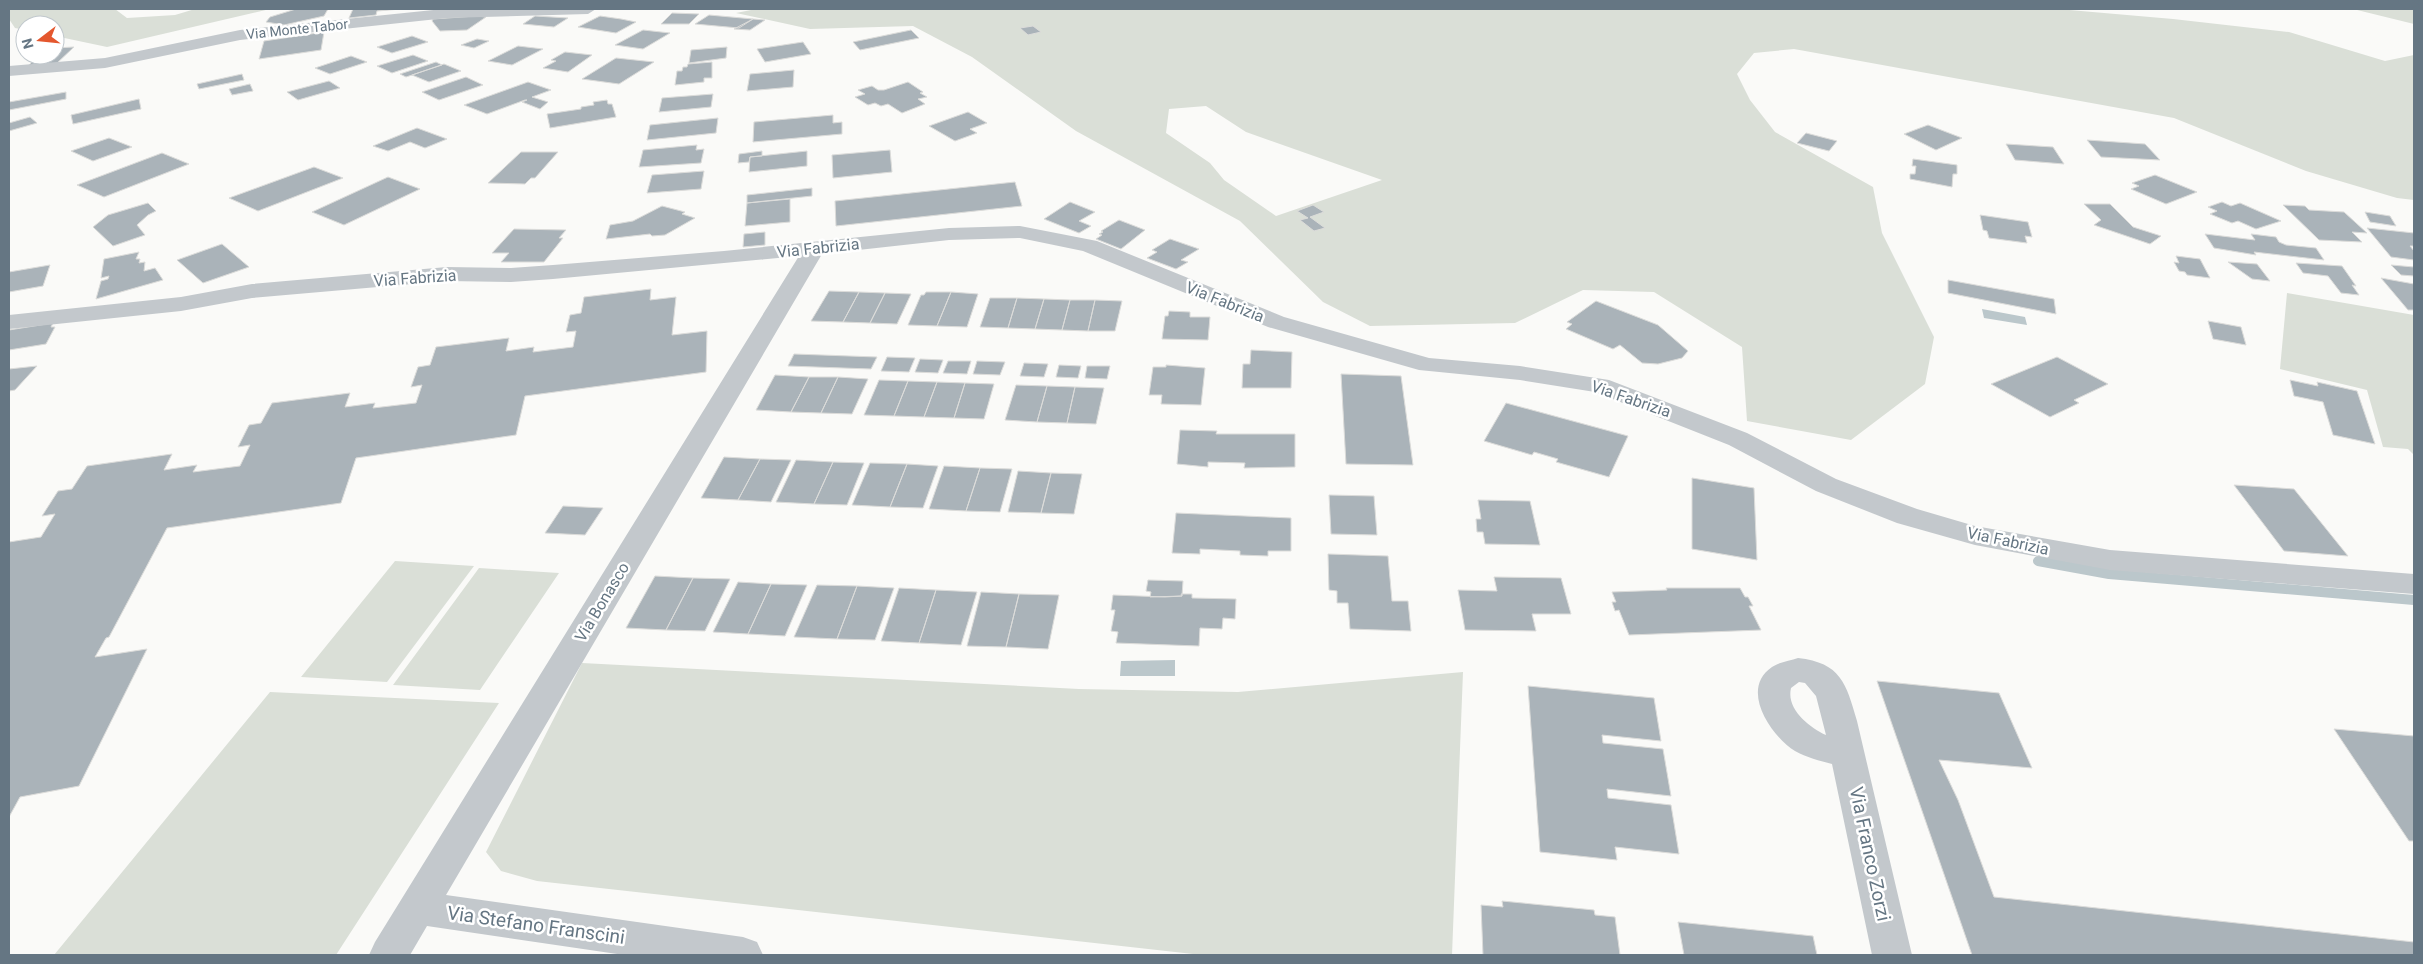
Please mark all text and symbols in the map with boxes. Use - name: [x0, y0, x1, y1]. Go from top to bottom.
- north arrow: [15, 15, 65, 65]
- street label: Via Monte Tabor: [245, 16, 349, 42]
- text: N: [18, 37, 37, 51]
- street label: Via Fabrizia: [776, 234, 860, 262]
- street label: Via Fabrizia: [373, 266, 457, 290]
- street label: Via Fabrizia: [1183, 278, 1267, 326]
- street label: Via Fabrizia: [1589, 377, 1673, 421]
- street label: Via Fabrizia: [1966, 523, 2050, 559]
- street label: Via Bonasco: [571, 559, 633, 645]
- street label: Via Franco Zorzi: [1845, 785, 1895, 923]
- street label: Via Stefano Franscini: [446, 901, 626, 949]

